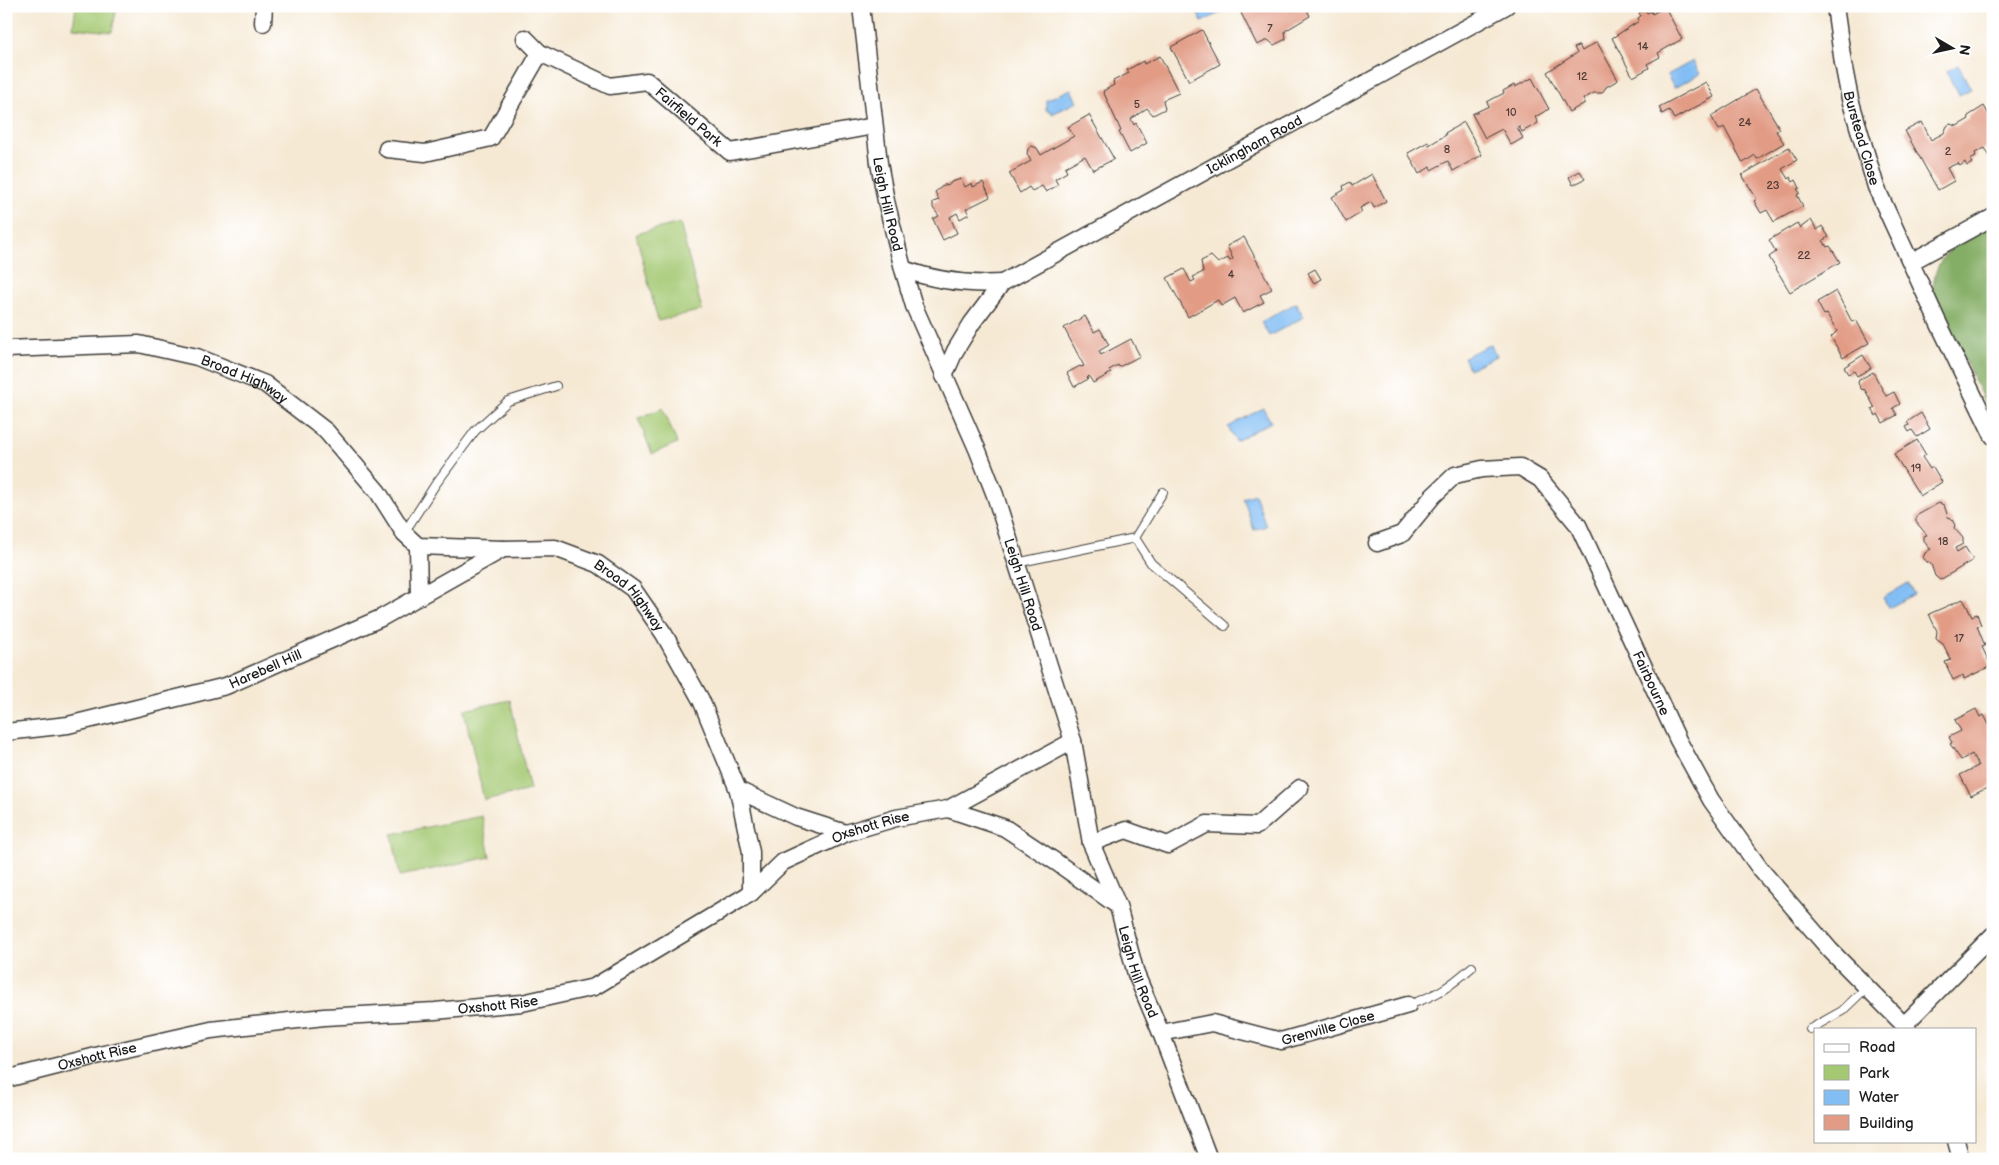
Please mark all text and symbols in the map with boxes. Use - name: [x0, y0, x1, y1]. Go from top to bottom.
- house number: 7: [1267, 22, 1273, 35]
- north arrow: [1926, 22, 1976, 72]
- house number: 14: [1638, 40, 1649, 53]
- text: N: [1955, 43, 1974, 56]
- house number: 12: [1577, 70, 1588, 83]
- street label: Fairfield Park: [652, 84, 725, 150]
- street label: Burstead Close: [1840, 90, 1883, 187]
- house number: 5: [1134, 98, 1140, 111]
- house number: 10: [1506, 106, 1517, 119]
- street label: Icklingham Road: [1204, 112, 1305, 178]
- house number: 24: [1738, 116, 1752, 129]
- house number: 8: [1444, 143, 1450, 156]
- house number: 2: [1945, 145, 1952, 158]
- street label: Leigh Hill Road: [869, 156, 906, 253]
- house number: 23: [1766, 179, 1780, 192]
- house number: 22: [1798, 249, 1811, 262]
- house number: 4: [1228, 268, 1235, 281]
- street label: Broad Highway: [198, 351, 292, 408]
- house number: 19: [1911, 462, 1921, 475]
- house number: 18: [1938, 535, 1948, 548]
- street label: Leigh Hill Road: [1000, 536, 1046, 633]
- street label: Broad Highway: [590, 556, 668, 635]
- house number: 17: [1954, 632, 1964, 645]
- street label: Harebell Hill: [227, 646, 304, 693]
- street label: Fairbourne: [1629, 648, 1673, 718]
- street label: Oxshott Rise: [829, 808, 911, 847]
- street label: Leigh Hill Road: [1115, 924, 1162, 1020]
- street label: Oxshott Rise: [457, 992, 540, 1018]
- street label: Grenville Close: [1280, 1007, 1376, 1049]
- legend: [1814, 1028, 1976, 1142]
- text: Road: [1859, 1038, 1895, 1057]
- street label: Oxshott Rise: [56, 1039, 138, 1074]
- text: Park: [1859, 1064, 1890, 1083]
- text: Water: [1859, 1088, 1899, 1107]
- text: Building: [1859, 1114, 1914, 1133]

